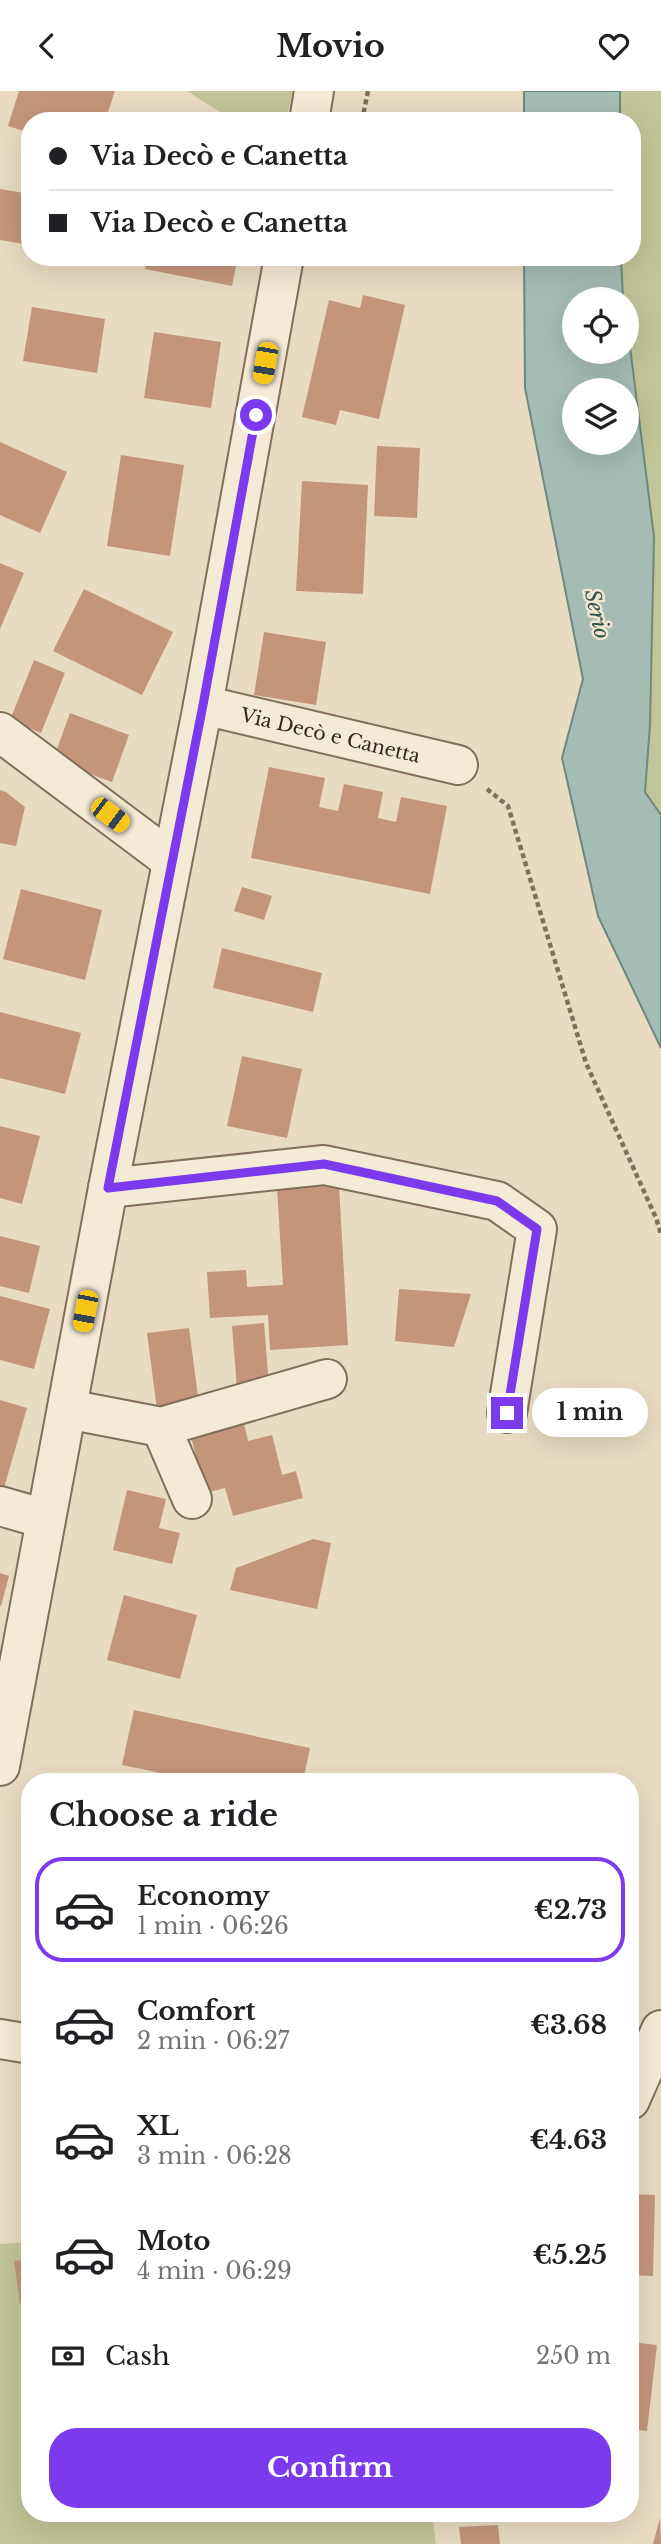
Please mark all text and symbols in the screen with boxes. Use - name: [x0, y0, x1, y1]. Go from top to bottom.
- text: Movio: [276, 26, 385, 66]
- icon: back: [28, 27, 66, 65]
- icon: heart: [595, 27, 633, 65]
- text: Via Decò e Canetta: [91, 140, 348, 172]
- text: Via Decò e Canetta: [91, 207, 348, 239]
- map controls: [562, 287, 639, 455]
- button: locate: [562, 287, 639, 364]
- car: [252, 340, 279, 386]
- button: layers: [562, 378, 639, 455]
- route start: [240, 399, 272, 431]
- water label: Serio: [579, 587, 615, 641]
- street label: Via Decò e Canetta: [237, 703, 423, 768]
- car: [87, 794, 134, 836]
- car: [71, 1288, 100, 1334]
- callout: 1 min: [532, 1389, 647, 1437]
- route end: [491, 1397, 523, 1429]
- text: 1 min: [557, 1398, 623, 1426]
- text: Choose a ride: [49, 1795, 278, 1835]
- icon: car: [53, 1878, 116, 1941]
- text: Economy: [137, 1880, 270, 1912]
- text: €2.73: [534, 1894, 607, 1926]
- text: 1 min · 06:26: [137, 1912, 289, 1940]
- icon: car: [53, 1993, 116, 2056]
- text: Comfort: [137, 1995, 255, 2027]
- text: €3.68: [530, 2009, 607, 2041]
- text: 2 min · 06:27: [137, 2027, 289, 2055]
- icon: car: [53, 2108, 116, 2171]
- text: XL: [137, 2110, 179, 2142]
- text: €4.63: [529, 2124, 607, 2156]
- text: 3 min · 06:28: [137, 2142, 292, 2170]
- icon: car: [53, 2223, 116, 2286]
- text: Moto: [137, 2225, 210, 2257]
- text: €5.25: [533, 2239, 607, 2271]
- text: 4 min · 06:29: [137, 2257, 292, 2285]
- icon: cash: [49, 2337, 87, 2375]
- text: Cash: [105, 2340, 170, 2372]
- text: 250 m: [536, 2342, 611, 2370]
- button: Confirm: [49, 2428, 611, 2508]

